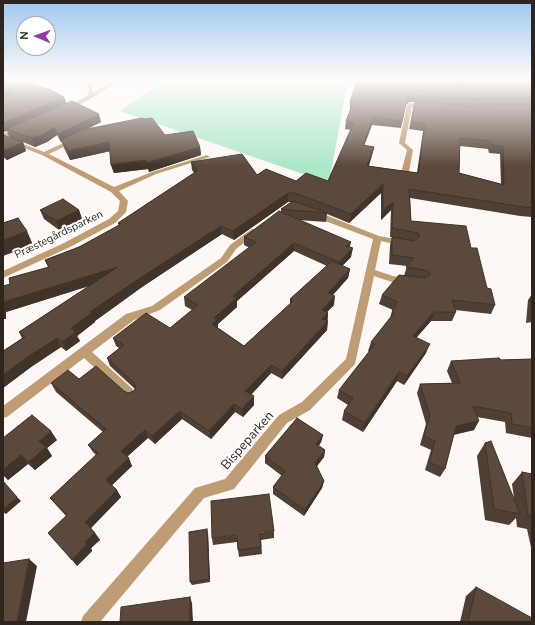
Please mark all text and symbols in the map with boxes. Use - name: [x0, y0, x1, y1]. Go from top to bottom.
- north arrow: [16, 16, 56, 56]
- text: N: [17, 31, 32, 40]
- street label: Præstegårdsparken: [13, 208, 105, 262]
- street label: Bispeparken: [218, 409, 278, 473]

